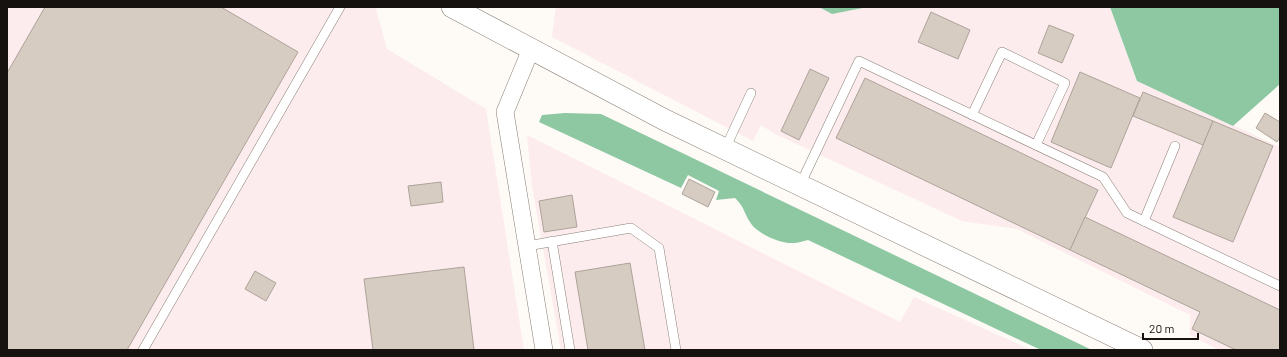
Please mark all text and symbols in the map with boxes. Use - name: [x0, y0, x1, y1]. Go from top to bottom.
- scale bar: [1143, 315, 1198, 341]
- text: 20 m: [1149, 321, 1175, 335]

